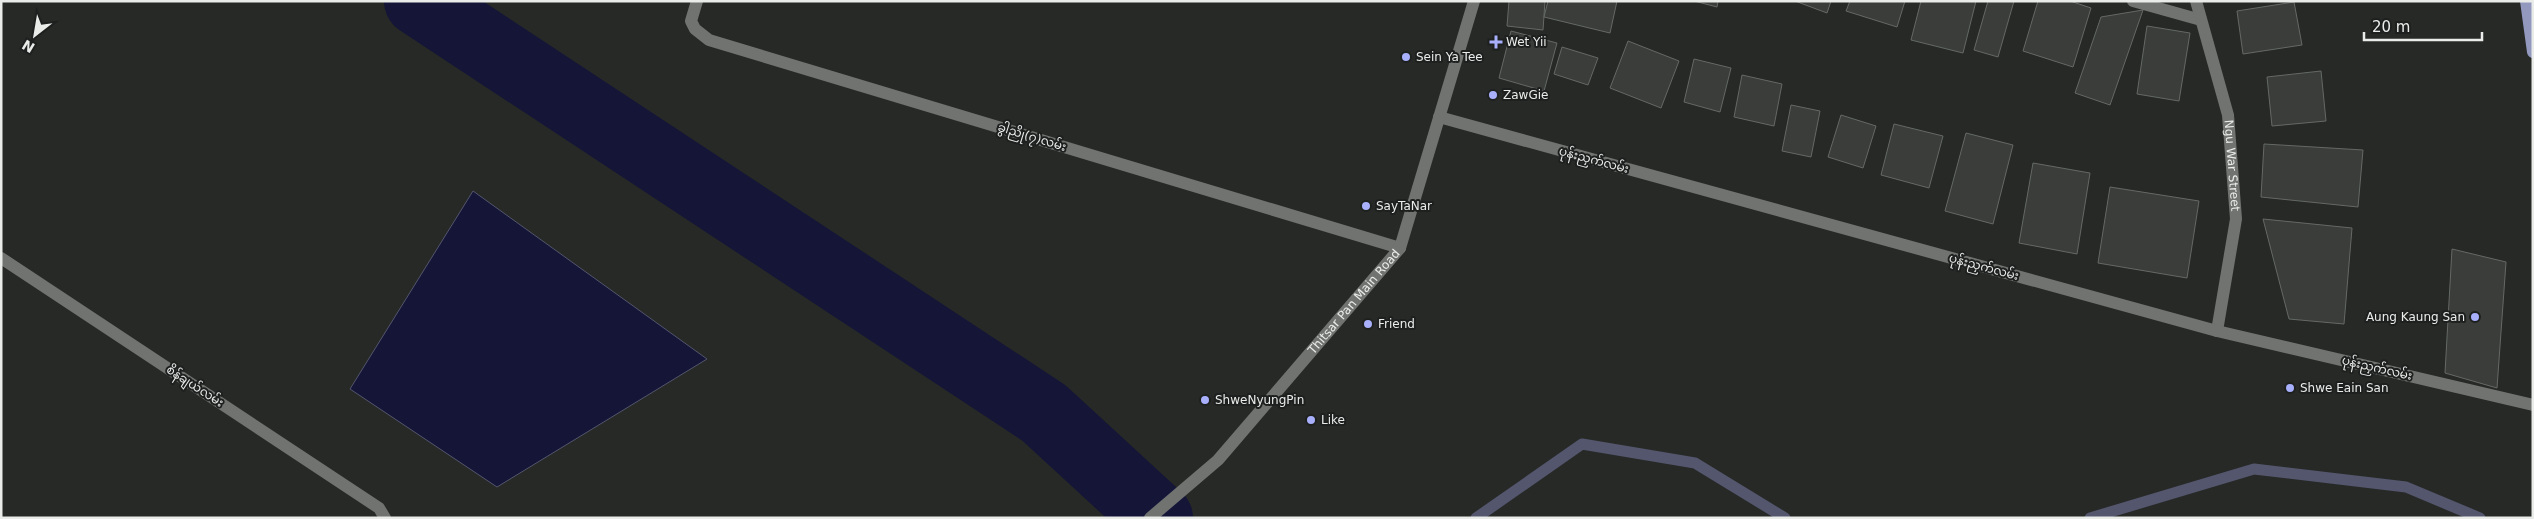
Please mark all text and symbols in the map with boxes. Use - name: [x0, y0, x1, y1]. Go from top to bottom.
- north arrow: [10, 10, 60, 60]
- scale bar: [2364, 10, 2482, 42]
- text: 20 m: [2372, 18, 2410, 36]
- place label: Wet Yii: [1506, 35, 1547, 49]
- text: N: [19, 36, 37, 56]
- marker: Wet Yii: [1490, 36, 1502, 48]
- place label: Sein Ya Tee: [1416, 50, 1483, 64]
- marker: Sein Ya Tee: [1400, 51, 1412, 63]
- place label: ZawGie: [1503, 88, 1548, 102]
- marker: ZawGie: [1487, 89, 1499, 101]
- street label: ခွါညို(၇)လမ်း: [995, 118, 1068, 157]
- street label: Ngu War Street: [2221, 119, 2242, 212]
- street label: ပုန်းညှက်လမ်း: [1557, 142, 1631, 179]
- place label: SayTaNar: [1376, 199, 1432, 213]
- marker: SayTaNar: [1360, 200, 1372, 212]
- street label: Thitsar Pan Main Road: [1304, 246, 1403, 358]
- street label: ပုန်းညှက်လမ်း: [1947, 249, 2021, 286]
- place label: Aung Kaung San: [2366, 310, 2465, 324]
- marker: Aung Kaung San: [2469, 311, 2481, 323]
- place label: Friend: [1378, 317, 1415, 331]
- marker: Friend: [1362, 318, 1374, 330]
- street label: ပုန်းညှက်လမ်း: [2340, 351, 2414, 386]
- street label: စိန်ချယ်လမ်း: [162, 361, 227, 412]
- place label: Shwe Eain San: [2300, 381, 2389, 395]
- marker: Shwe Eain San: [2284, 382, 2296, 394]
- place label: ShweNyungPin: [1215, 393, 1304, 407]
- marker: ShweNyungPin: [1199, 394, 1211, 406]
- place label: Like: [1321, 413, 1345, 427]
- marker: Like: [1305, 414, 1317, 426]

